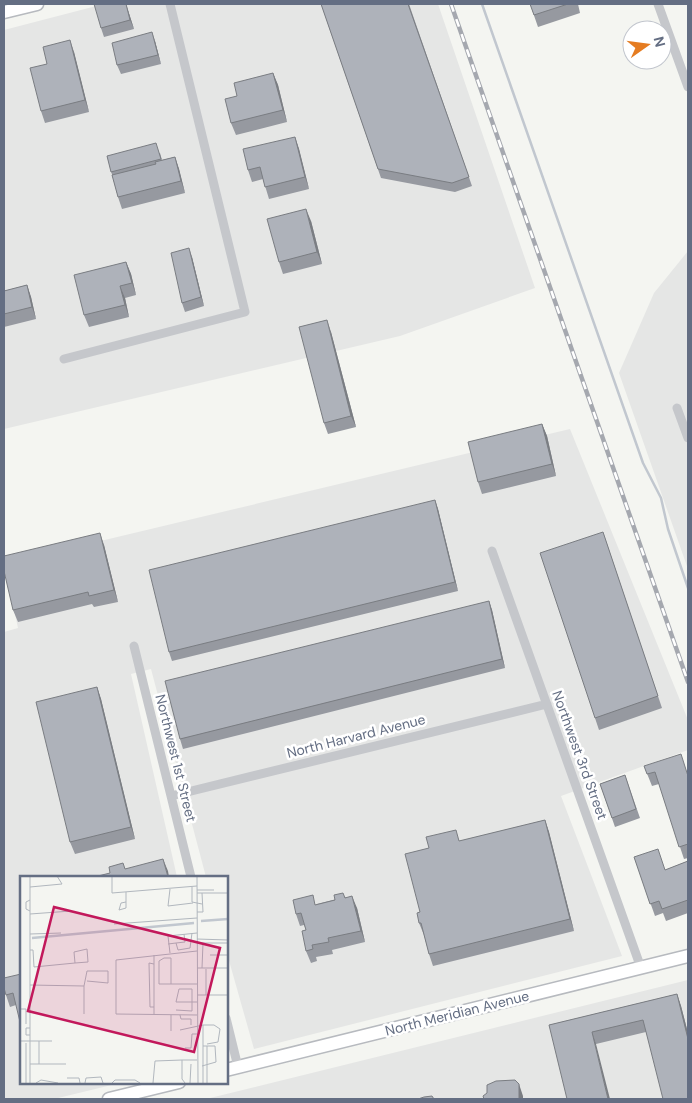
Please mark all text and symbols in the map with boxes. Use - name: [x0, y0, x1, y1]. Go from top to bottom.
- north arrow: [622, 20, 672, 70]
- text: N: [650, 35, 670, 49]
- street label: Northwest 3rd Street: [548, 688, 612, 822]
- street label: Northwest 1st Street: [151, 692, 201, 824]
- street label: North Harvard Avenue: [285, 710, 427, 762]
- inset map: [20, 876, 228, 1083]
- street label: North Meridian Avenue: [383, 986, 531, 1040]

